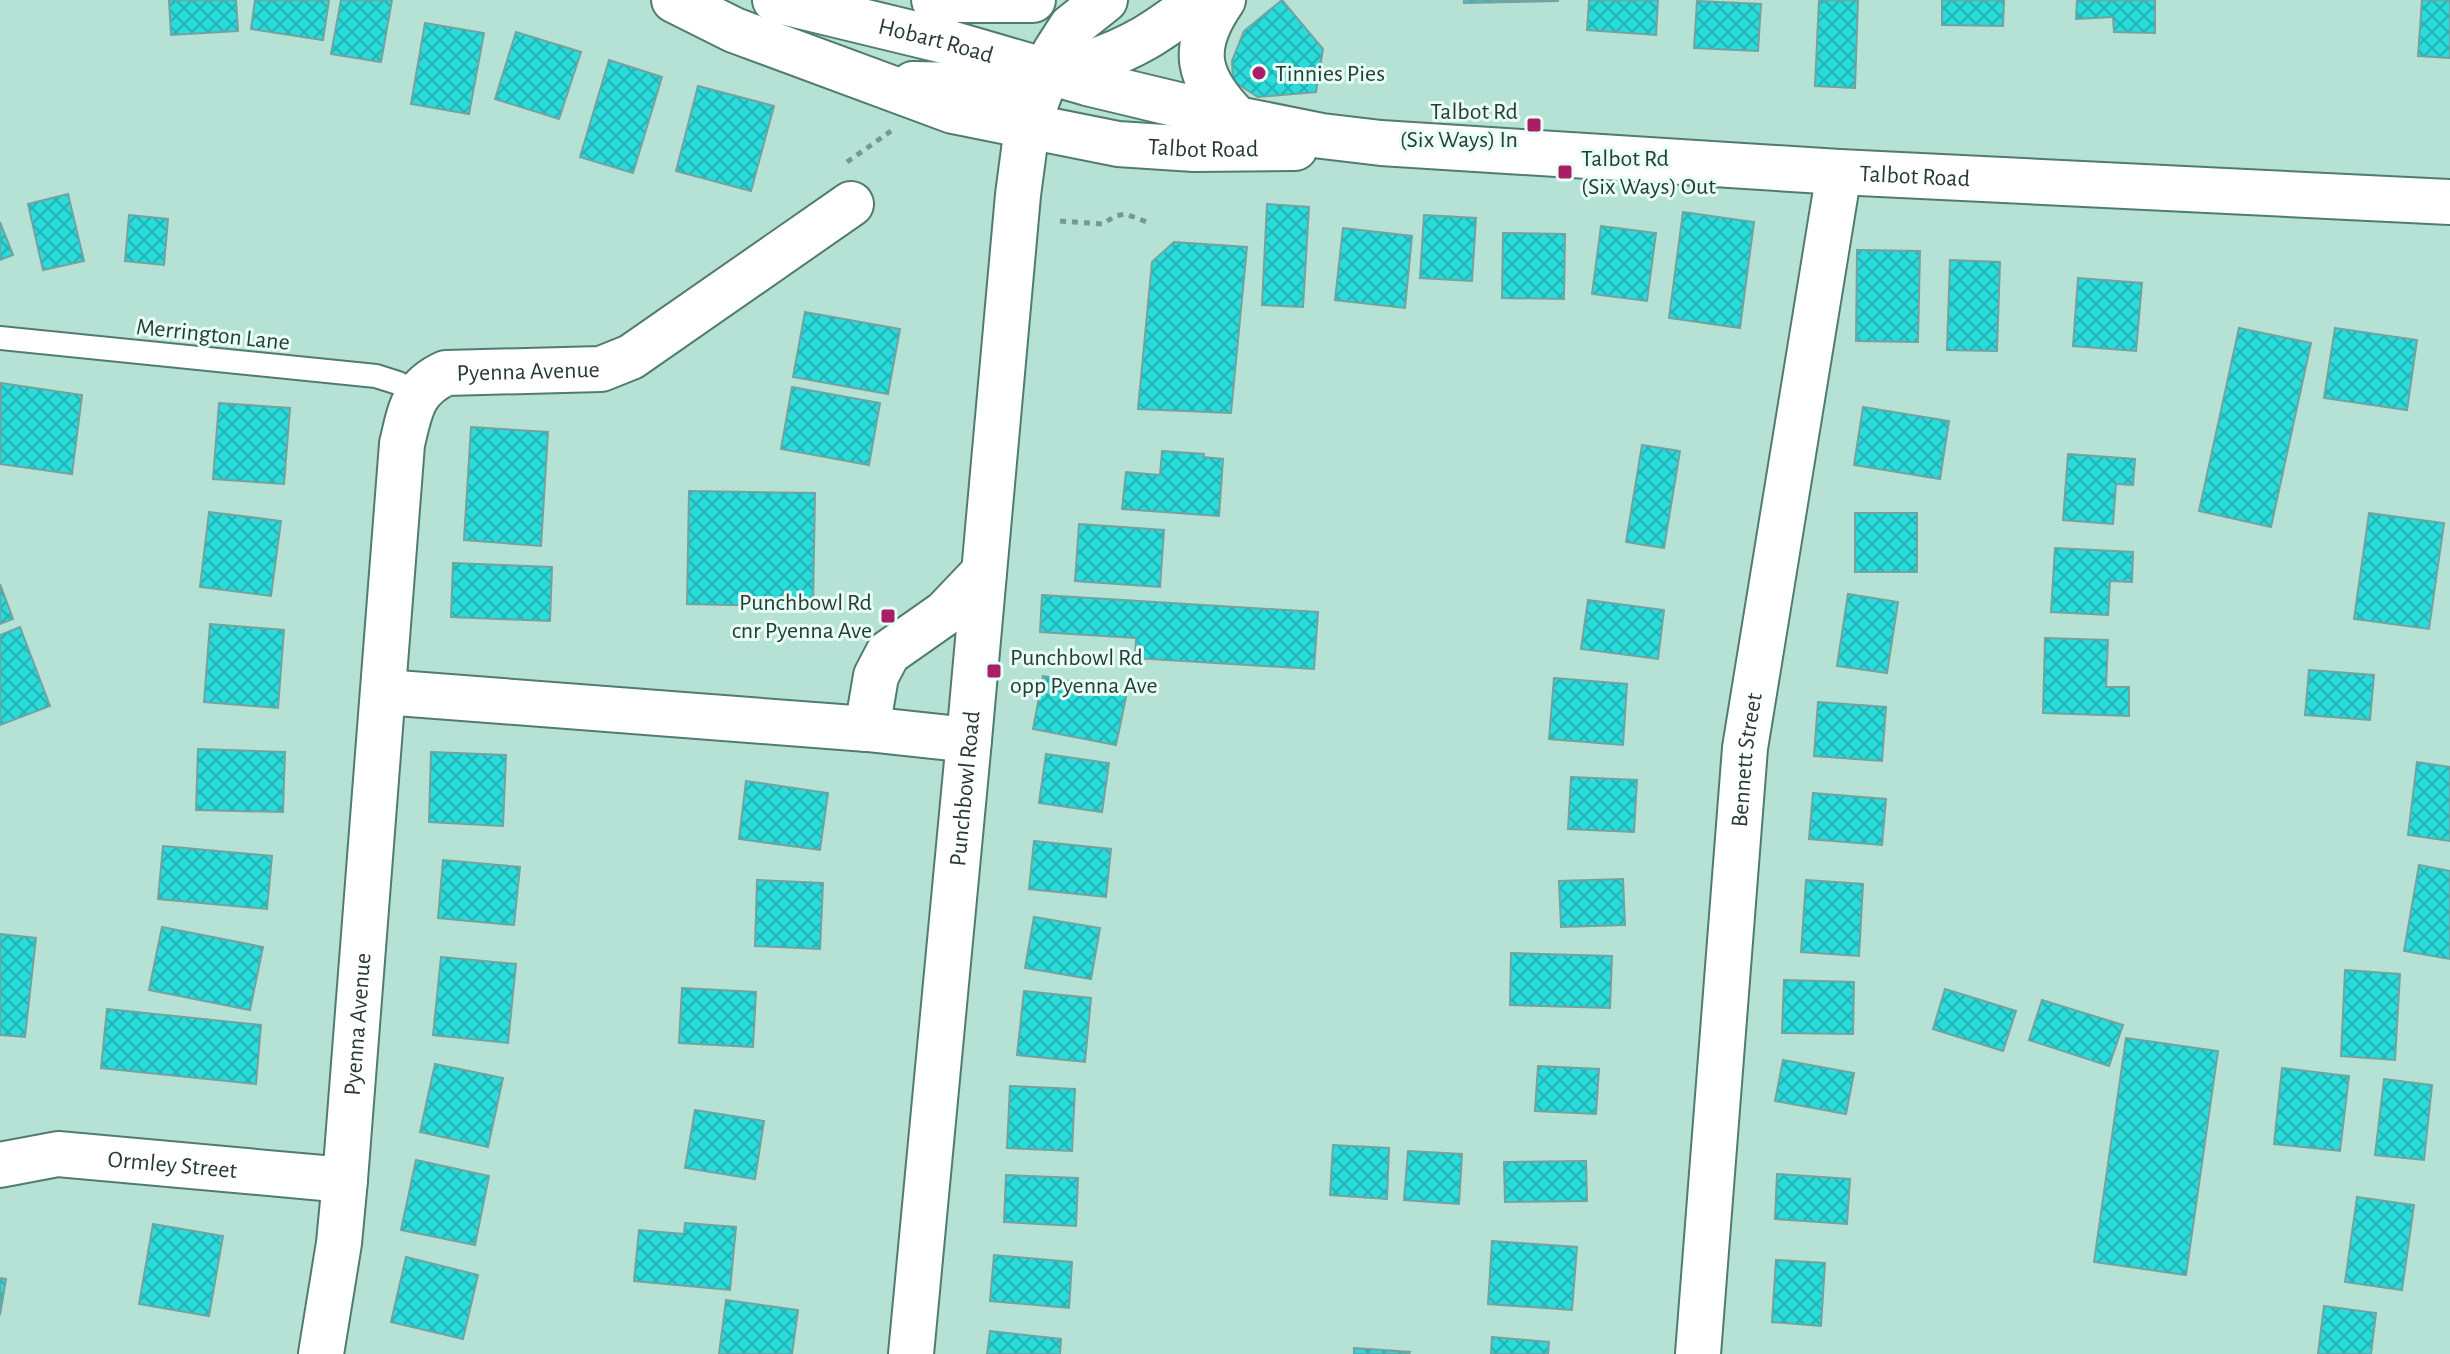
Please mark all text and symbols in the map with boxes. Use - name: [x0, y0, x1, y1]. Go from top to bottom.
- street label: Hobart Road: [876, 15, 996, 68]
- place label: Tinnies Pies: [1275, 62, 1385, 86]
- marker: Tinnies Pies: [1250, 64, 1268, 82]
- place label: Talbot Rd (Six Ways) In: [1400, 100, 1518, 152]
- marker: Talbot Rd (Six Ways) In: [1525, 116, 1543, 134]
- street label: Talbot Road: [1147, 135, 1258, 162]
- place label: Talbot Rd (Six Ways) Out: [1581, 147, 1716, 199]
- street label: Talbot Road: [1859, 162, 1971, 191]
- marker: Talbot Rd (Six Ways) Out: [1556, 163, 1574, 181]
- street label: Merrington Lane: [135, 315, 291, 355]
- street label: Pyenna Avenue: [456, 358, 600, 386]
- place label: Punchbowl Rd cnr Pyenna Ave: [732, 591, 872, 643]
- marker: Punchbowl Rd cnr Pyenna Ave: [879, 607, 897, 625]
- place label: Punchbowl Rd opp Pyenna Ave: [1010, 646, 1158, 698]
- marker: Punchbowl Rd opp Pyenna Ave: [985, 662, 1003, 680]
- street label: Bennett Street: [1728, 691, 1767, 828]
- street label: Punchbowl Road: [946, 710, 985, 867]
- street label: Pyenna Avenue: [341, 952, 376, 1097]
- street label: Ormley Street: [107, 1148, 239, 1183]

